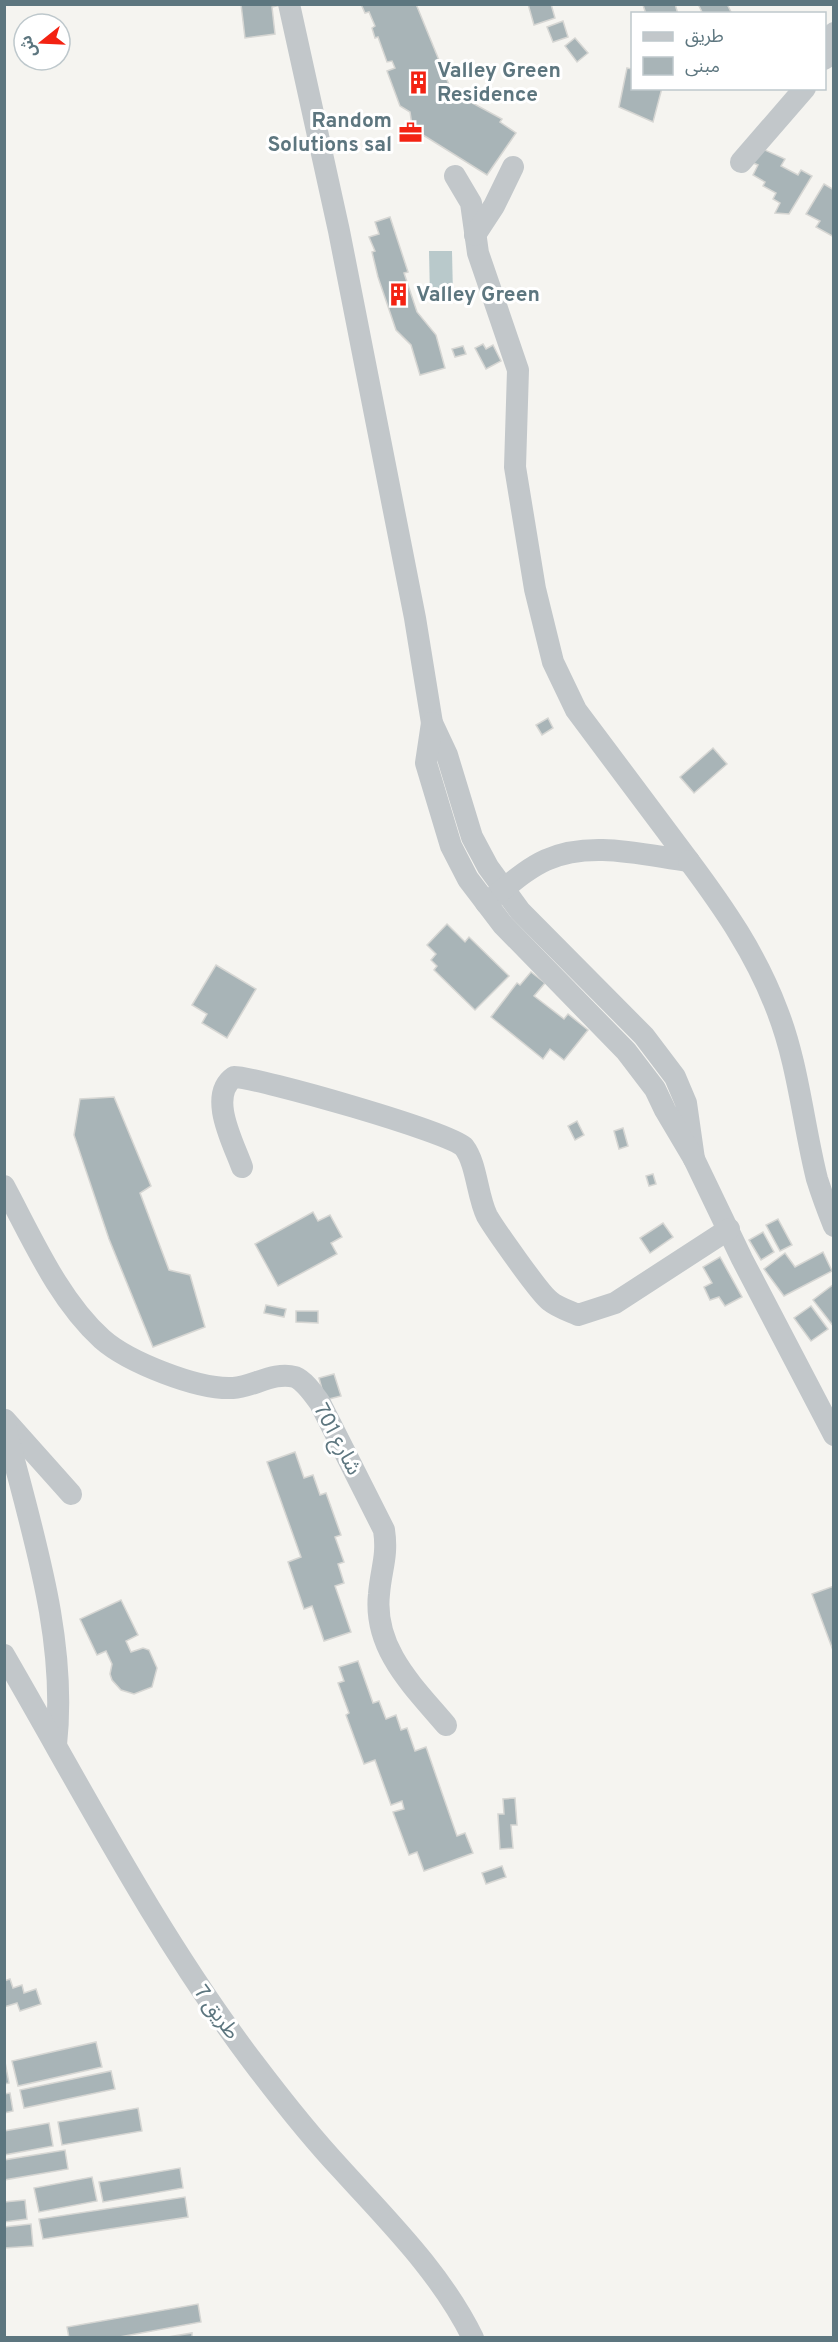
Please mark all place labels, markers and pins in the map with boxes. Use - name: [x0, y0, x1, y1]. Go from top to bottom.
- place label: Valley Green Residence: [437, 58, 561, 109]
- building icon: Valley Green Residence: [406, 69, 432, 95]
- place label: Random Solutions sal: [268, 108, 392, 159]
- office icon: Random Solutions sal: [397, 119, 423, 145]
- building icon: Valley Green: [385, 281, 411, 307]
- place label: Valley Green: [416, 282, 540, 309]

